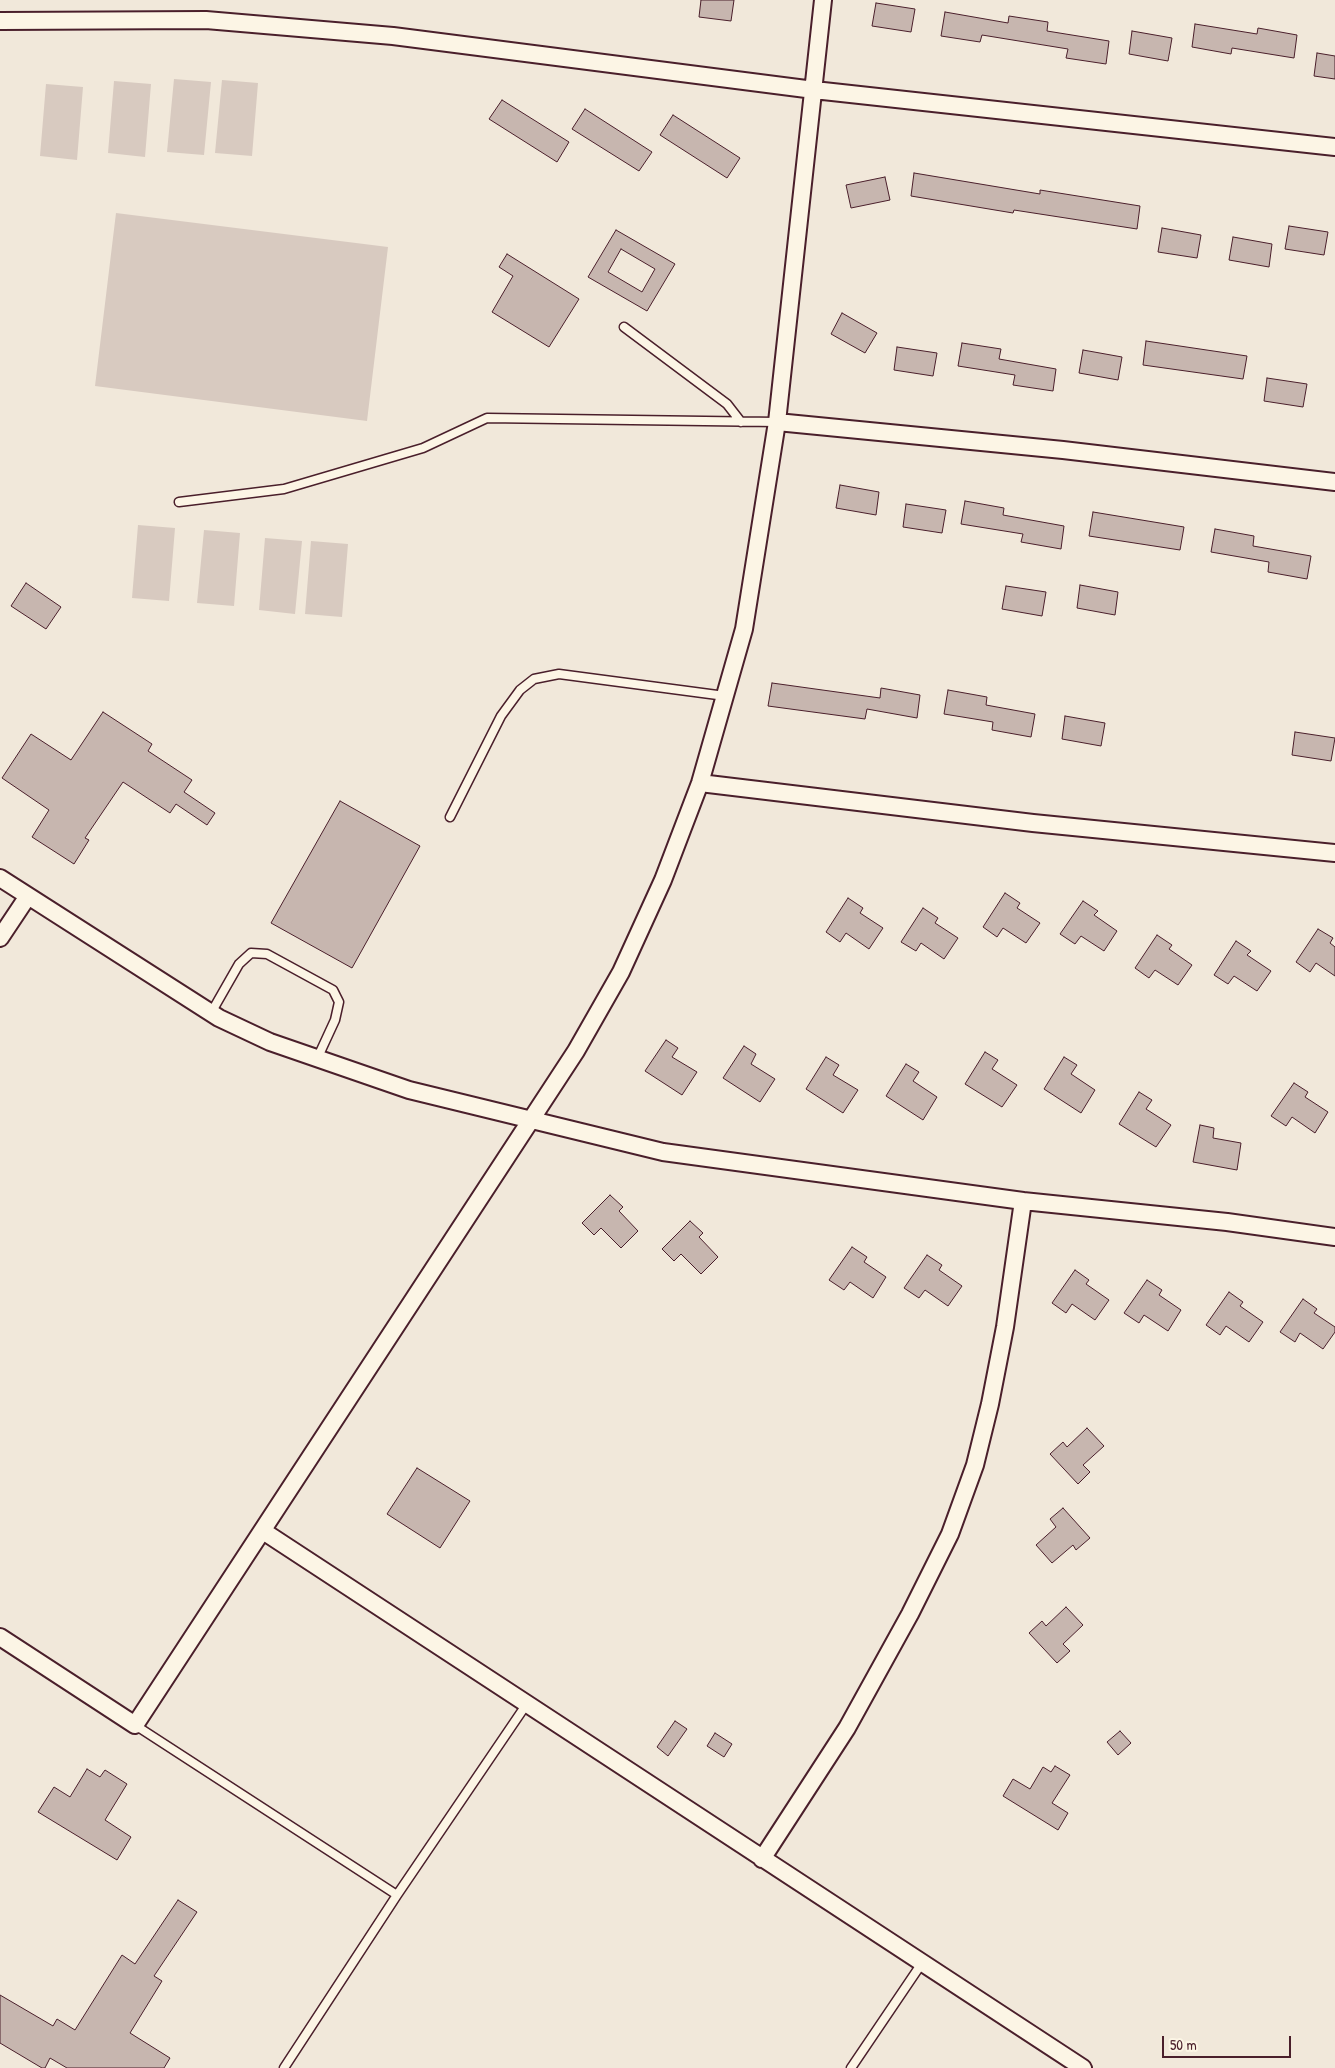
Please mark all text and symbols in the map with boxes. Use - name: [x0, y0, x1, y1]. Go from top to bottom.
- scale bar: [1165, 2026, 1294, 2058]
- text: 50 m: [1170, 2034, 1197, 2055]

